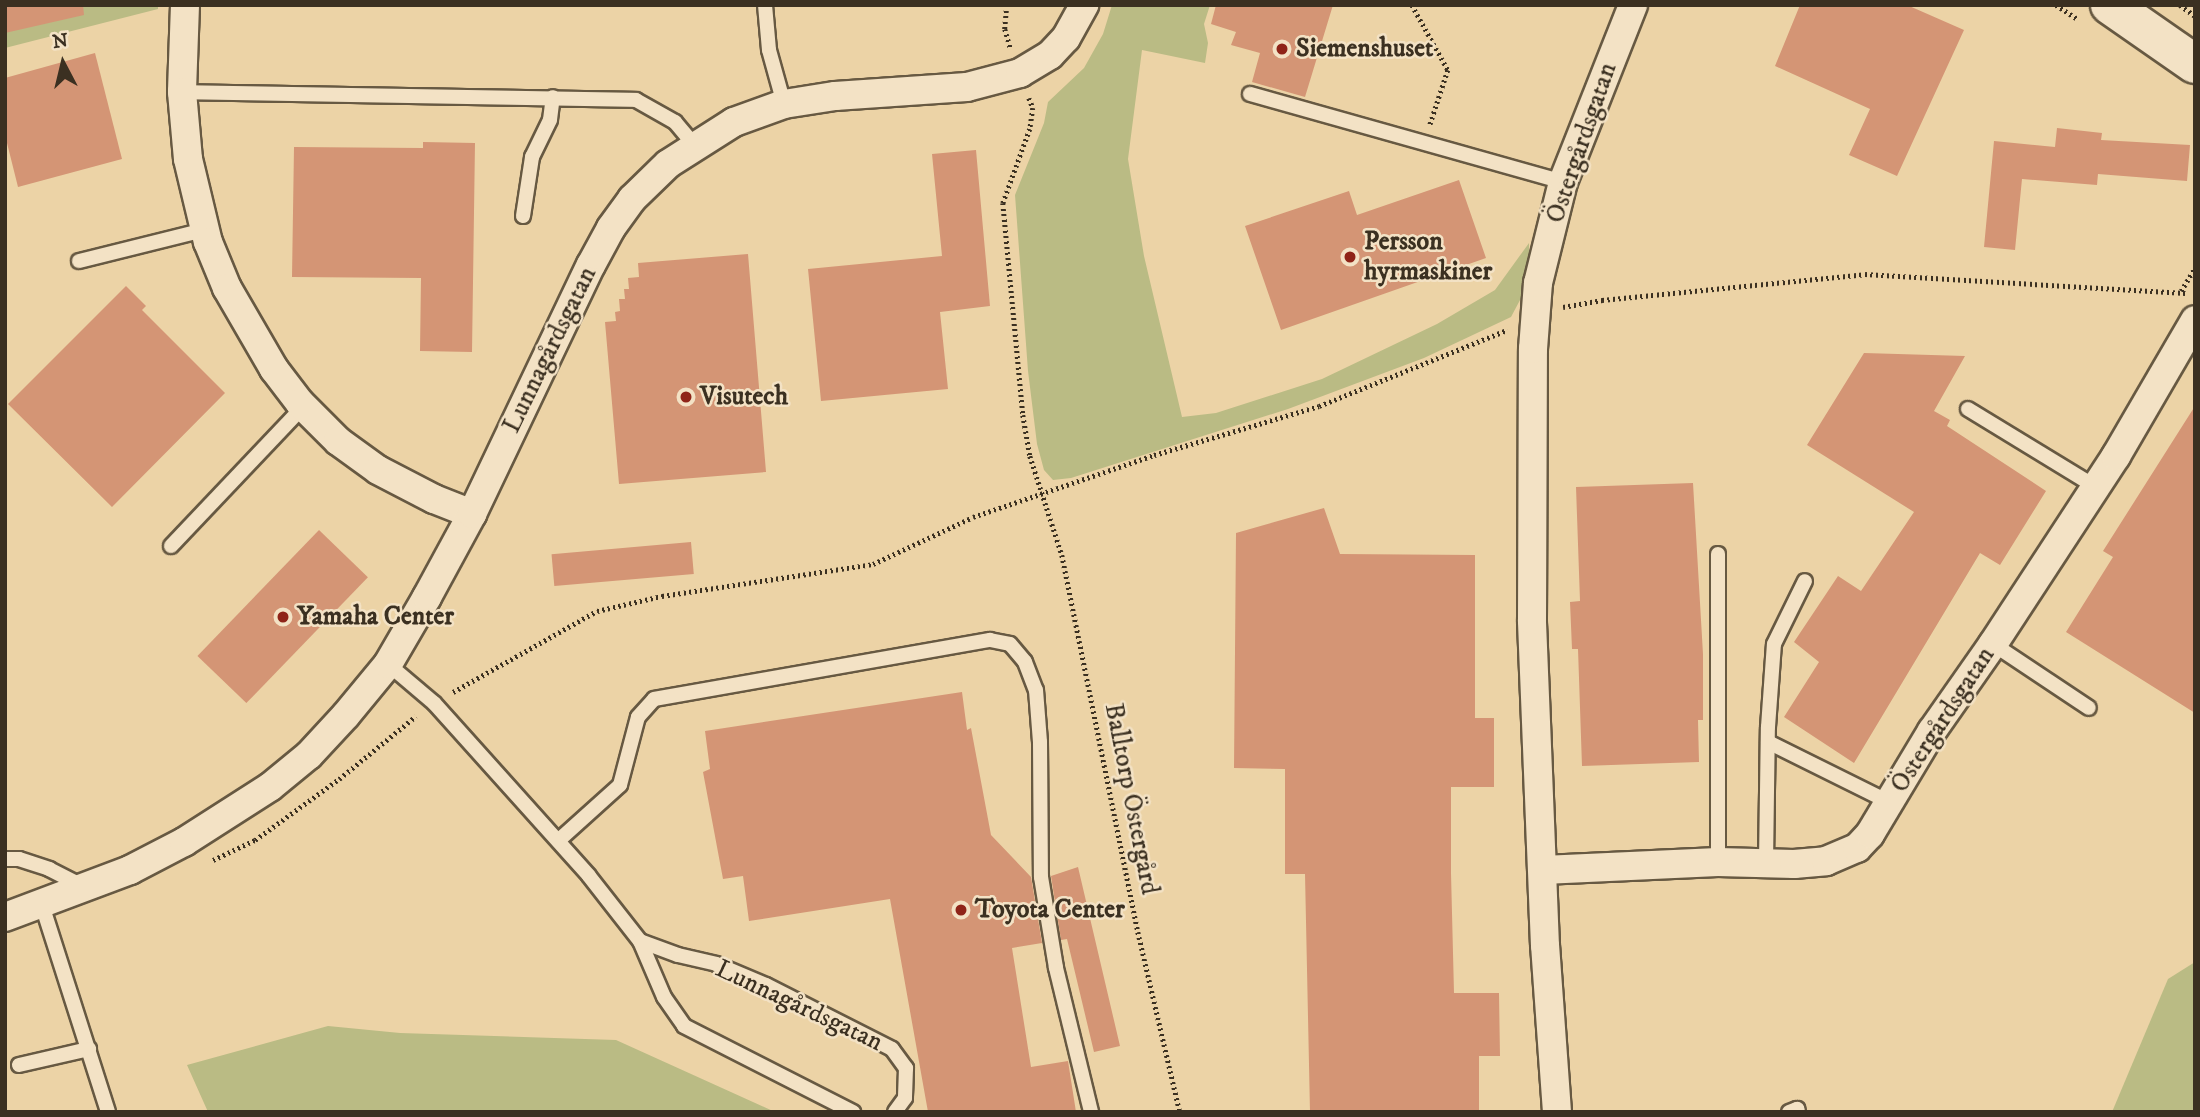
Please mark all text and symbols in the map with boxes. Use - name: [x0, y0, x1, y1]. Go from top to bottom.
- north arrow: [28, 28, 98, 98]
- text: N: [51, 29, 70, 54]
- place label: Siemenshuset: [1296, 33, 1433, 65]
- marker: Siemenshuset: [1274, 41, 1290, 57]
- street label: Östergårdsgatan: [1540, 59, 1624, 227]
- place label: Persson hyrmaskiner: [1364, 226, 1492, 288]
- marker: Persson hyrmaskiner: [1342, 249, 1358, 265]
- street label: Lunnagårdsgatan: [496, 262, 604, 438]
- place label: Visutech: [700, 381, 788, 413]
- marker: Visutech: [678, 389, 694, 405]
- place label: Yamaha Center: [297, 601, 454, 633]
- marker: Yamaha Center: [275, 609, 291, 625]
- street label: Östergårdsgatan: [1884, 641, 2002, 799]
- street label: Balltorp Östergård: [1097, 701, 1165, 897]
- place label: Toyota Center: [975, 894, 1125, 926]
- marker: Toyota Center: [953, 902, 969, 918]
- street label: Lunnagårdsgatan: [710, 954, 888, 1058]

